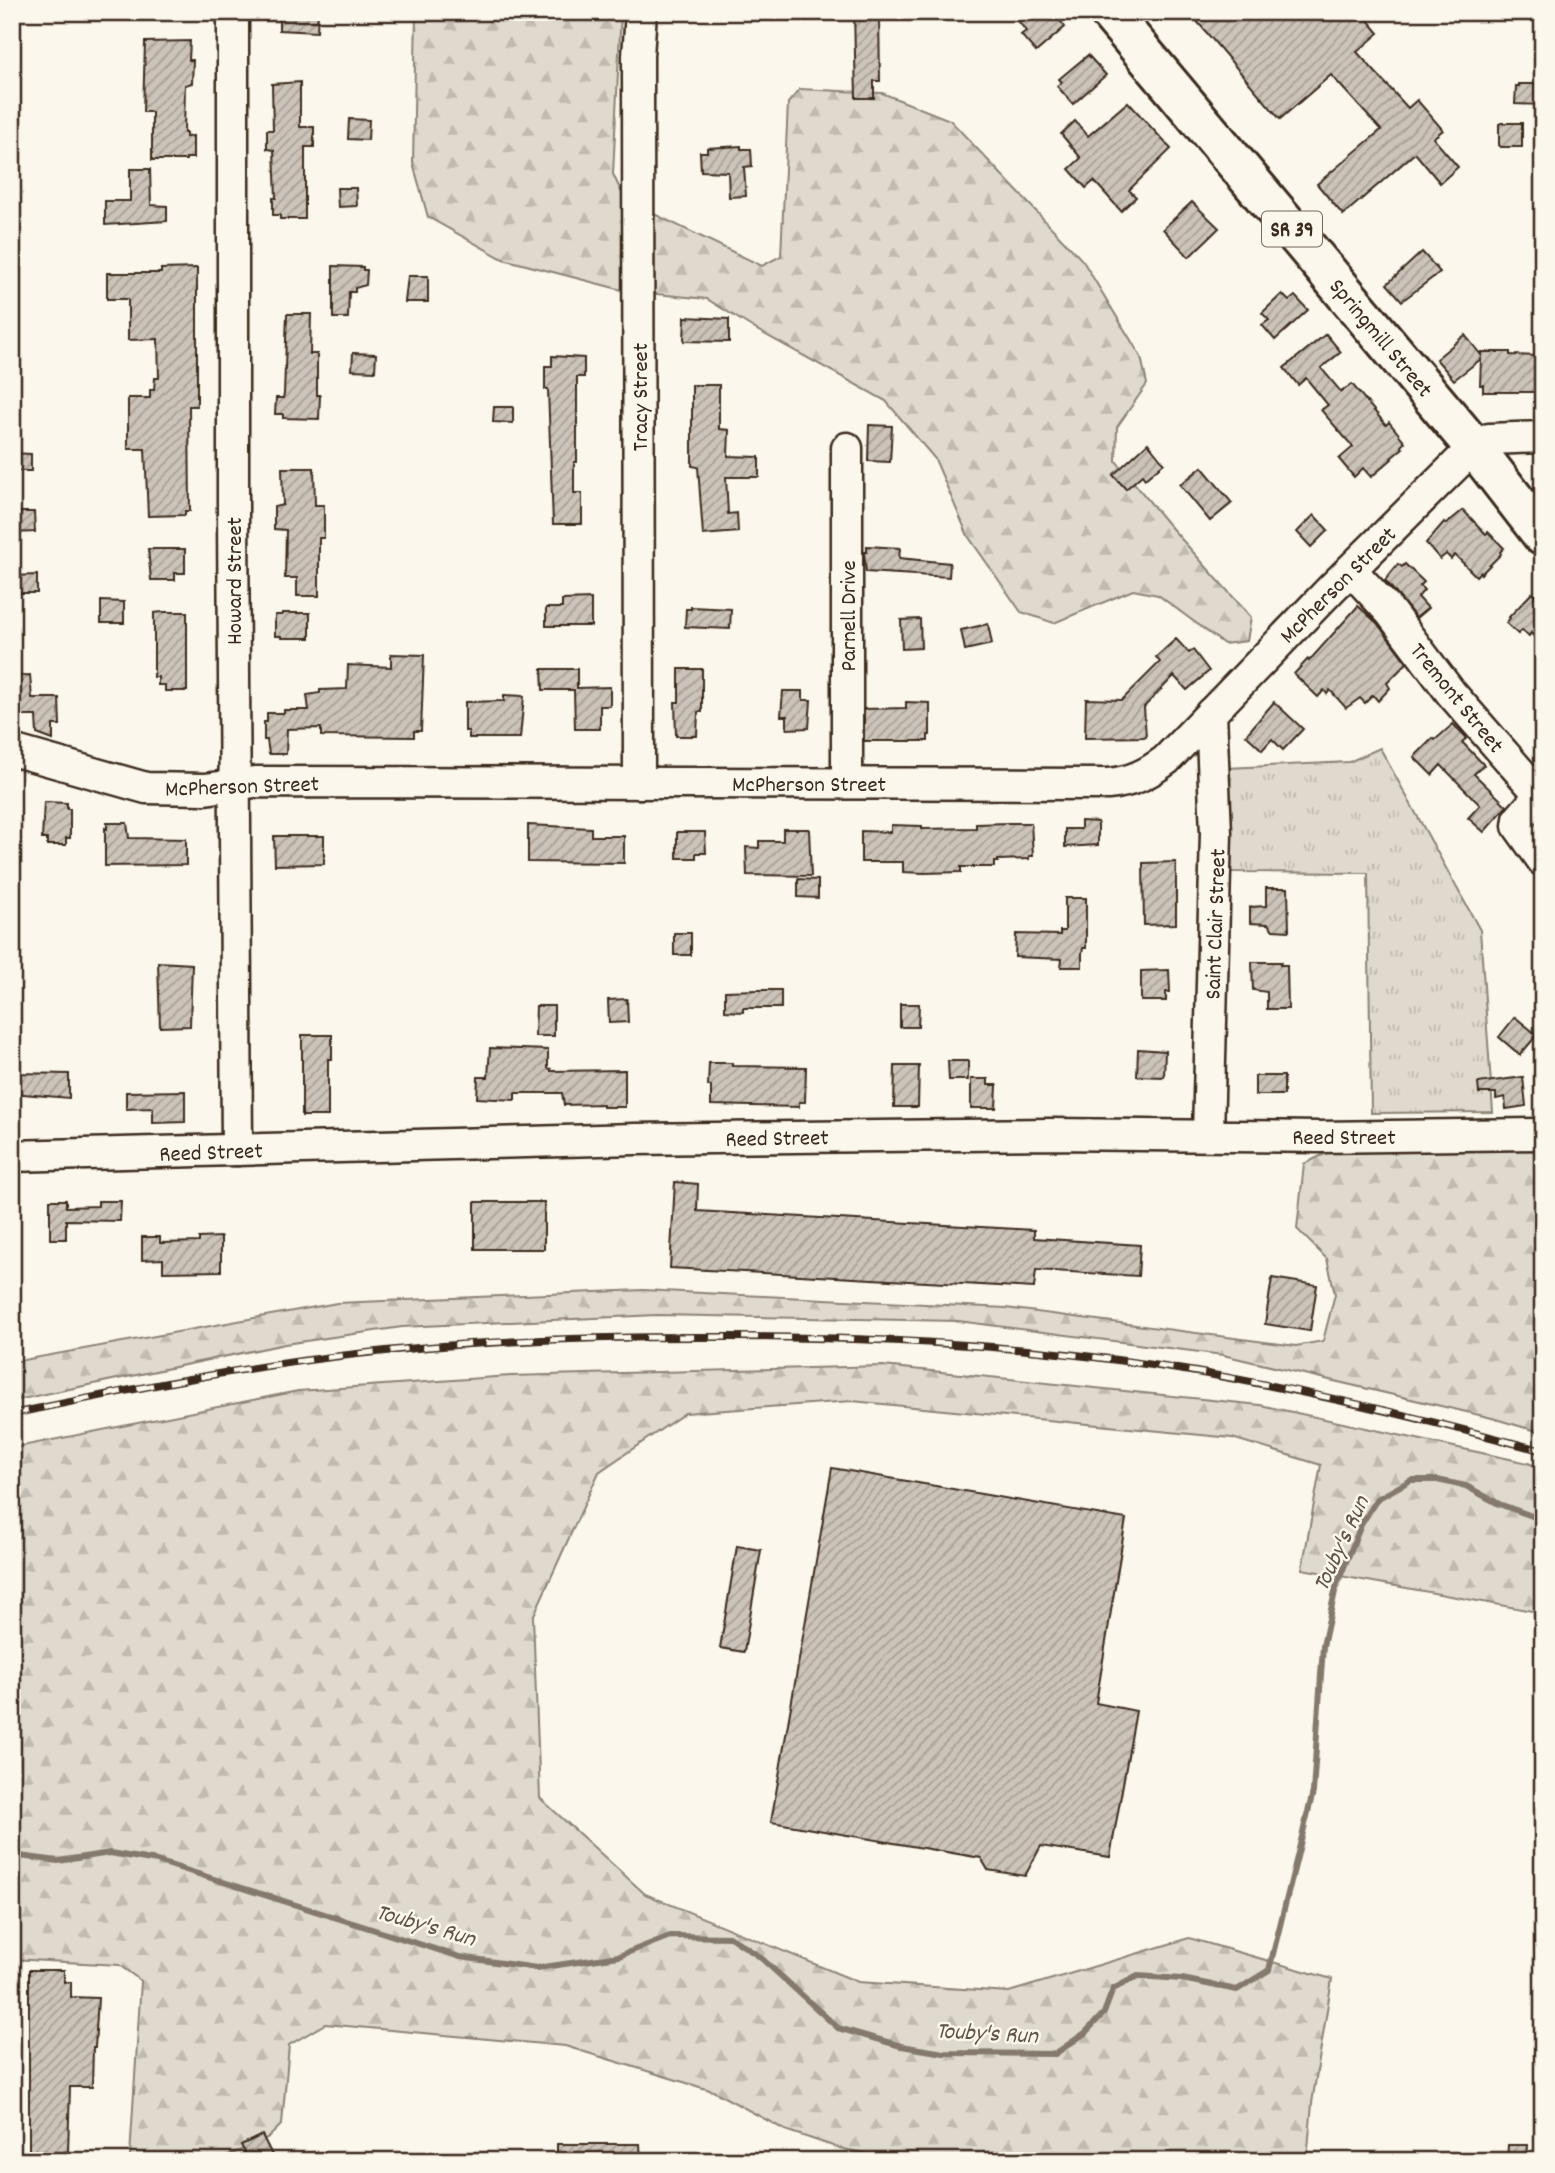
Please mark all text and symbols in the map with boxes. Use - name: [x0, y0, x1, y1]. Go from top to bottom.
- road number: SR 39: [1262, 212, 1322, 246]
- street label: Springmill Street: [1320, 273, 1439, 406]
- street label: Tracy Street: [626, 343, 659, 451]
- street label: Howard Street: [220, 517, 253, 645]
- street label: McPherson Street: [1273, 520, 1406, 653]
- street label: Parnell Drive: [834, 560, 867, 672]
- street label: Tremont Street: [1400, 637, 1510, 762]
- street label: McPherson Street: [165, 769, 320, 808]
- street label: McPherson Street: [732, 770, 886, 803]
- street label: Saint Clair Street: [1198, 848, 1237, 1000]
- street label: Reed Street: [725, 1123, 829, 1158]
- street label: Reed Street: [1292, 1123, 1396, 1156]
- street label: Reed Street: [159, 1136, 263, 1173]
- water label: Touby's Run: [1306, 1490, 1380, 1598]
- water label: Touby's Run: [371, 1896, 480, 1958]
- water label: Touby's Run: [935, 2015, 1040, 2055]

